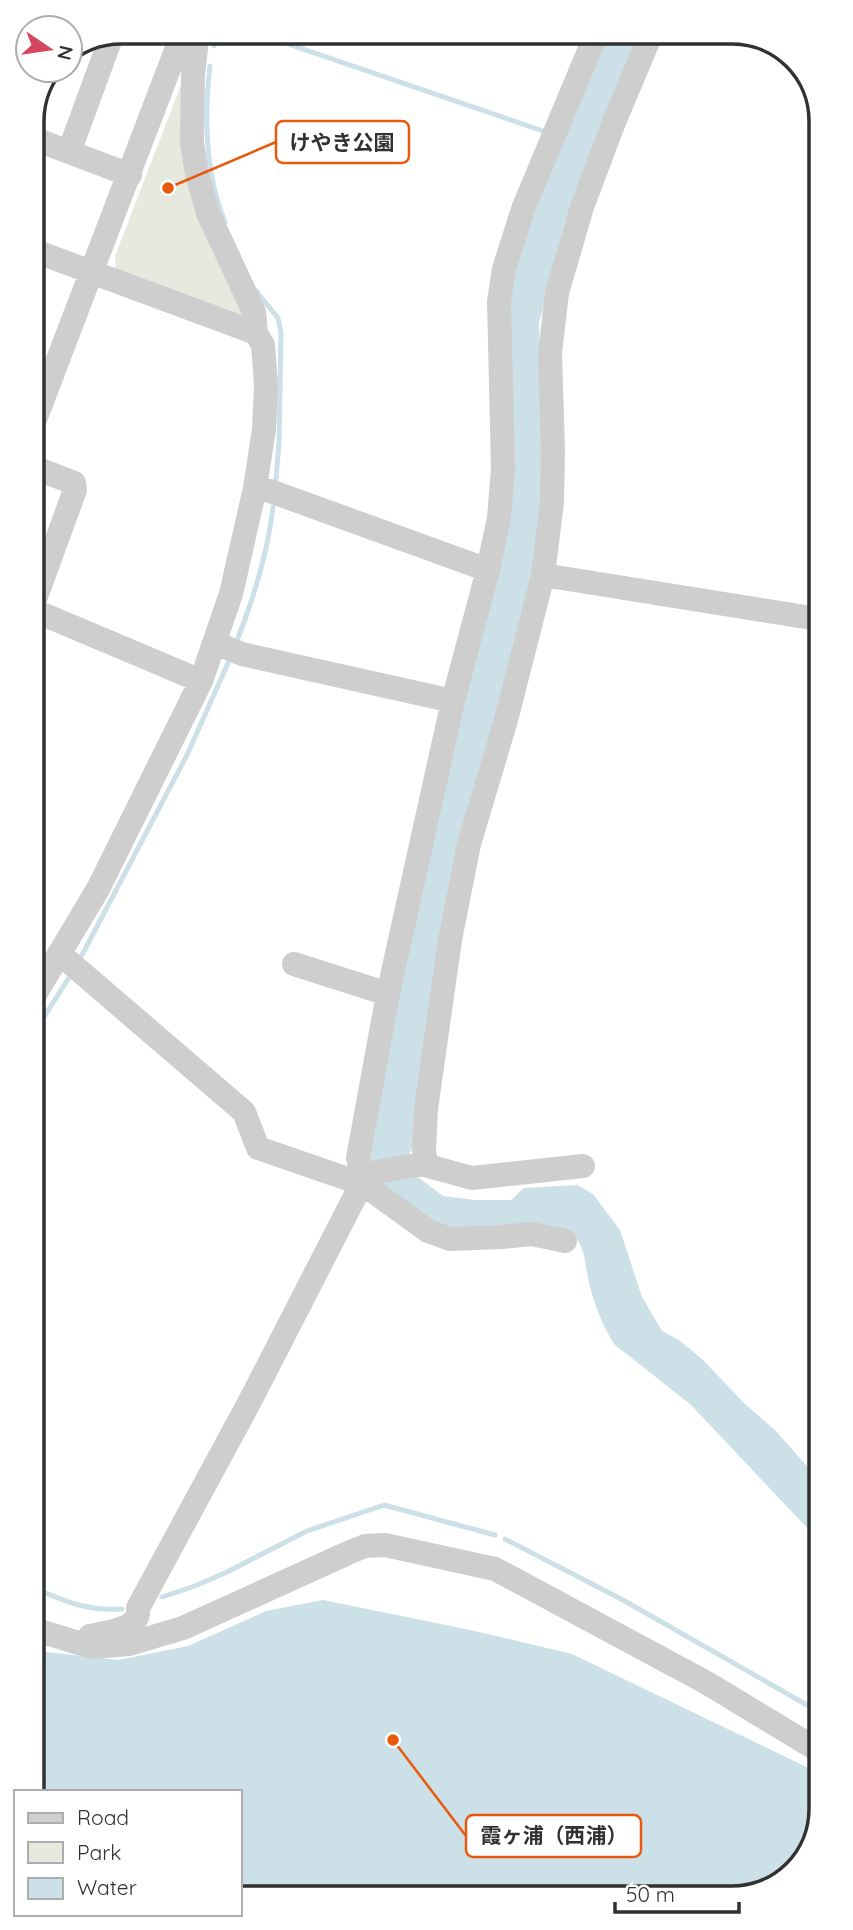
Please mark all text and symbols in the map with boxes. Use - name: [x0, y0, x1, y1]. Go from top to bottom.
- north arrow: [14, 14, 84, 84]
- text: N: [52, 43, 79, 62]
- callout: けやき公園: [276, 121, 409, 163]
- text: けやき公園: [290, 129, 395, 155]
- legend: [14, 1790, 242, 1916]
- text: Road: [77, 1804, 129, 1830]
- callout: 霞ヶ浦（西浦）: [466, 1815, 641, 1857]
- text: 霞ヶ浦（西浦）: [481, 1822, 628, 1848]
- text: Park: [77, 1839, 121, 1865]
- scale bar: [615, 1870, 739, 1914]
- text: Water: [77, 1874, 137, 1900]
- text: 50 m: [626, 1881, 675, 1907]

